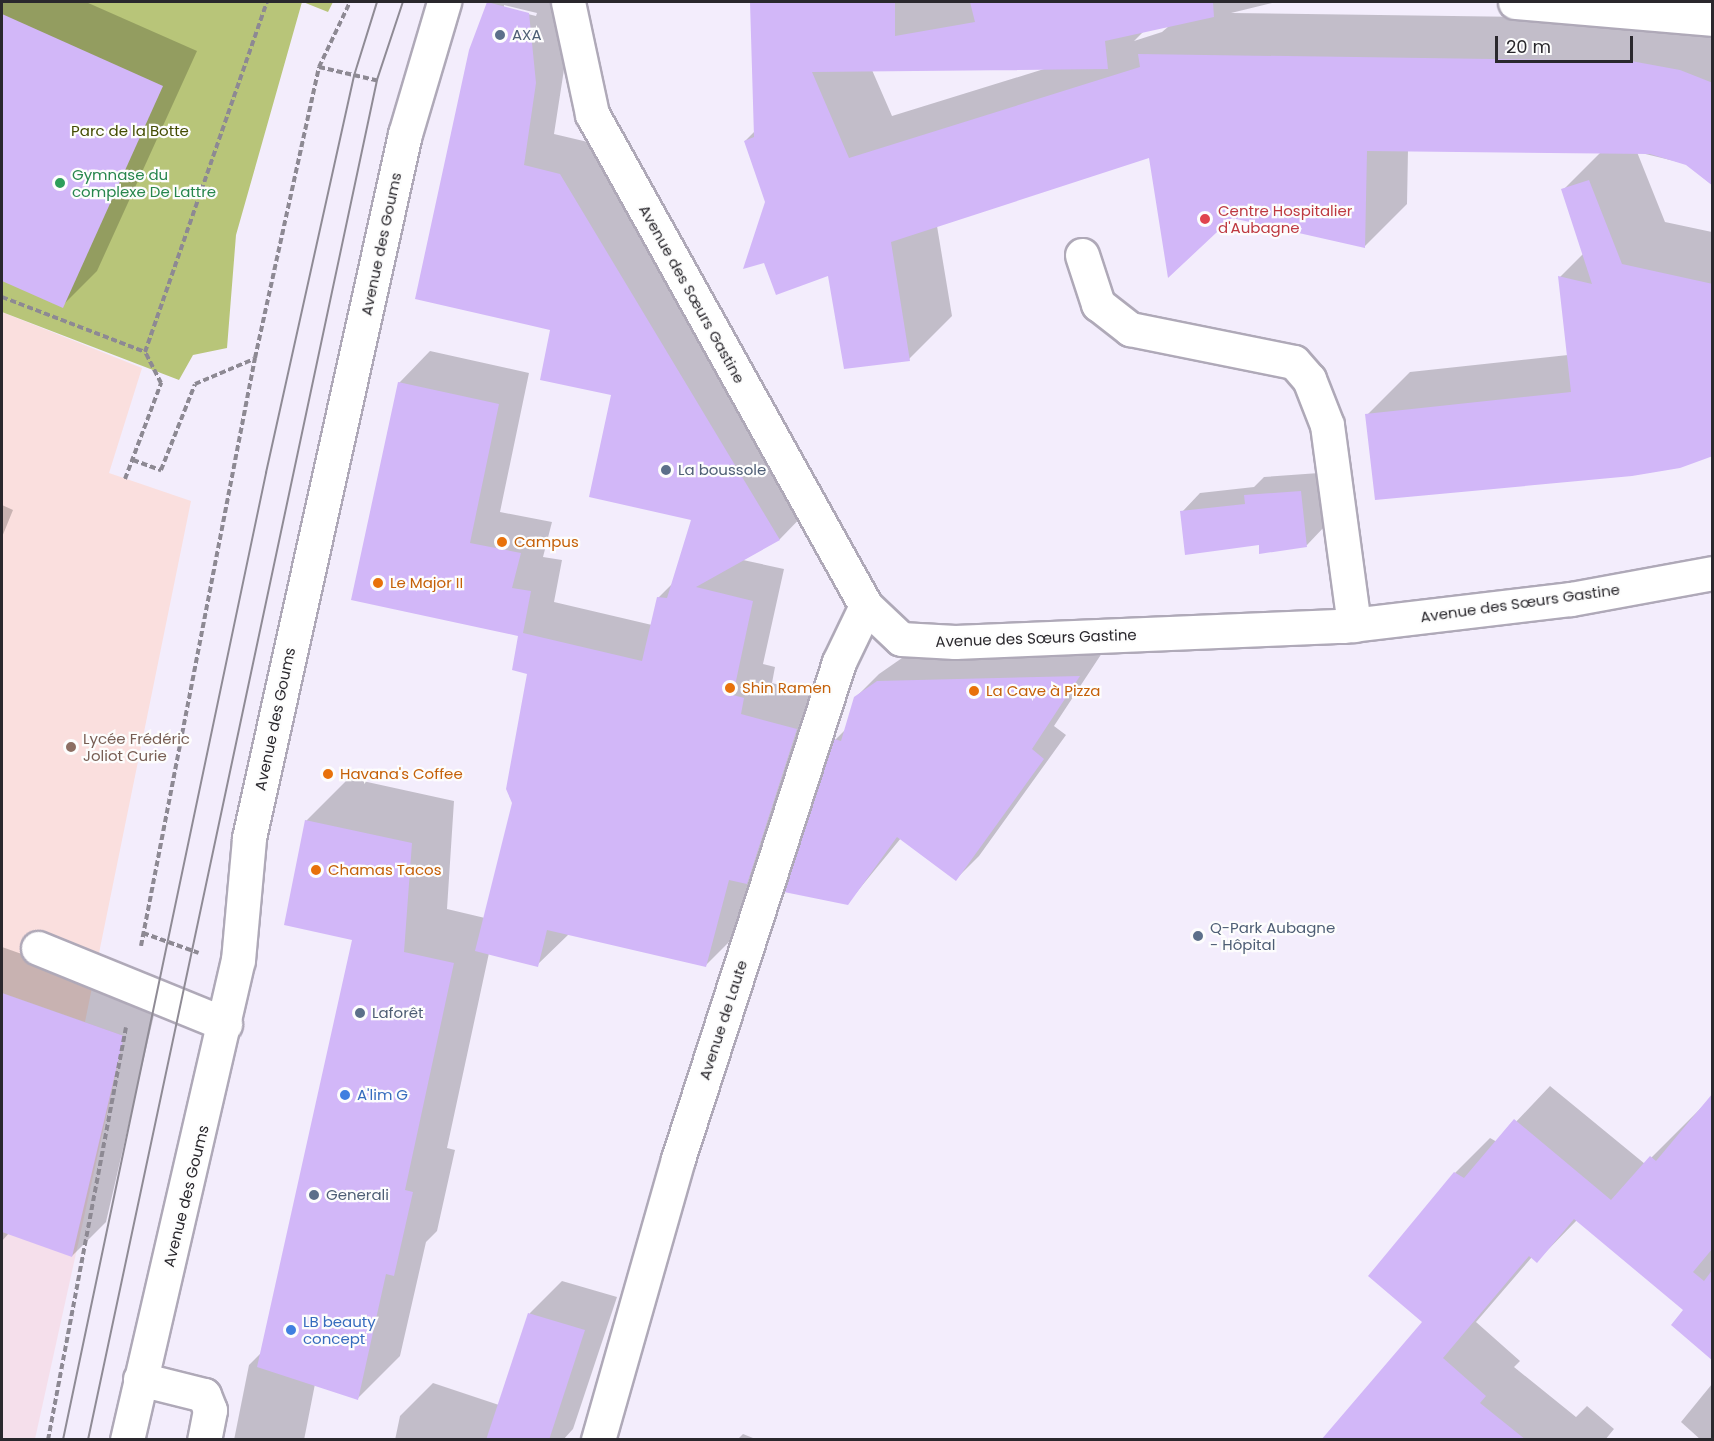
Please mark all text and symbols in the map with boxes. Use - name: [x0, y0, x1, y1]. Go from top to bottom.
- scale bar: [1498, 24, 1636, 62]
- place label: AXA: [512, 26, 542, 44]
- marker: AXA: [493, 28, 507, 42]
- text: 20 m: [1506, 34, 1551, 59]
- park label: Parc de la Botte: [71, 122, 189, 140]
- place label: Gymnase du complexe De Lattre: [72, 165, 216, 200]
- street label: Avenue des Goums: [357, 171, 405, 317]
- marker: Gymnase du complexe De Lattre: [53, 176, 67, 190]
- place label: Centre Hospitalier d'Aubagne: [1218, 201, 1352, 236]
- street label: Avenue des Sœurs Gastine: [635, 202, 749, 386]
- marker: Centre Hospitalier d'Aubagne: [1196, 210, 1214, 228]
- place label: La boussole: [678, 461, 766, 479]
- marker: La boussole: [659, 463, 673, 477]
- place label: Campus: [514, 533, 579, 551]
- marker: Campus: [495, 535, 509, 549]
- place label: Le Major II: [390, 574, 463, 592]
- marker: Le Major II: [371, 576, 385, 590]
- street label: Avenue des Sœurs Gastine: [1419, 580, 1621, 626]
- street label: Avenue des Sœurs Gastine: [935, 625, 1137, 651]
- street label: Avenue des Goums: [251, 646, 299, 792]
- place label: Shin Ramen: [742, 679, 831, 697]
- marker: Shin Ramen: [723, 681, 737, 695]
- place label: La Cave à Pizza: [986, 682, 1100, 700]
- marker: La Cave à Pizza: [967, 684, 981, 698]
- place label: Lycée Frédéric Joliot Curie: [83, 729, 190, 764]
- marker: Lycée Frédéric Joliot Curie: [64, 740, 78, 754]
- place label: Havana's Coffee: [340, 765, 463, 783]
- marker: Havana's Coffee: [321, 767, 335, 781]
- place label: Chamas Tacos: [328, 861, 442, 879]
- marker: Chamas Tacos: [309, 863, 323, 877]
- place label: Q-Park Aubagne - Hôpital: [1210, 918, 1335, 953]
- marker: Q-Park Aubagne - Hôpital: [1191, 929, 1205, 943]
- street label: Avenue de Laute: [695, 958, 751, 1082]
- place label: Laforêt: [372, 1004, 424, 1022]
- marker: Laforêt: [353, 1006, 367, 1020]
- place label: A'lim G: [357, 1086, 408, 1104]
- marker: A'lim G: [338, 1088, 352, 1102]
- street label: Avenue des Goums: [160, 1123, 212, 1269]
- place label: Generali: [326, 1186, 389, 1204]
- marker: Generali: [307, 1188, 321, 1202]
- place label: LB beauty concept: [303, 1312, 376, 1347]
- marker: LB beauty concept: [284, 1323, 298, 1337]

